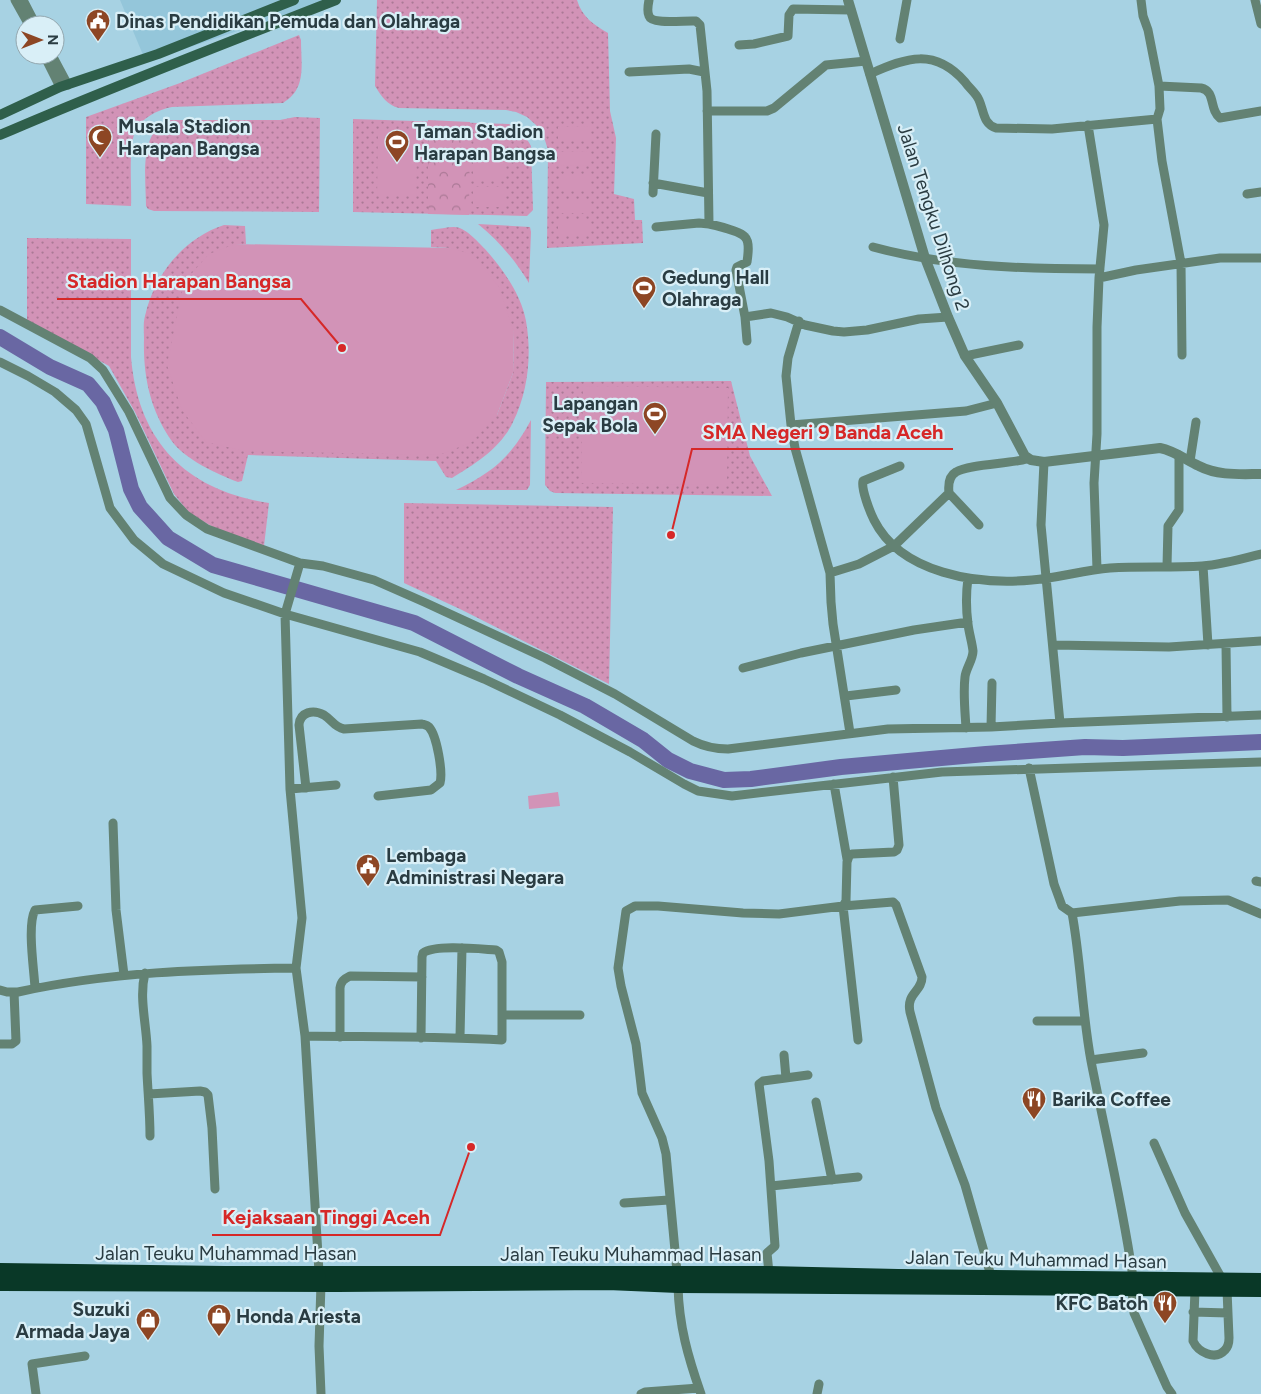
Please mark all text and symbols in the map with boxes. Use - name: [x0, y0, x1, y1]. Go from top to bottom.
- public building icon: Dinas Pendidikan Pemuda dan Olahraga: [85, 8, 111, 42]
- place label: Dinas Pendidikan Pemuda dan Olahraga: [116, 10, 460, 33]
- north arrow: [15, 15, 65, 65]
- text: N: [44, 35, 61, 45]
- place label: Musala Stadion Harapan Bangsa: [118, 115, 260, 160]
- place label: Taman Stadion Harapan Bangsa: [414, 120, 556, 165]
- street label: Jalan Tengku Dilhong 2: [892, 121, 975, 313]
- mosque icon: Musala Stadion Harapan Bangsa: [87, 124, 113, 158]
- sports icon: Taman Stadion Harapan Bangsa: [384, 129, 410, 163]
- callout: Stadion Harapan Bangsa: [57, 264, 301, 299]
- place label: Gedung Hall Olahraga: [662, 266, 769, 311]
- text: Stadion Harapan Bangsa: [67, 269, 291, 293]
- sports icon: Gedung Hall Olahraga: [631, 275, 657, 309]
- place label: Lapangan Sepak Bola: [542, 392, 638, 437]
- sports icon: Lapangan Sepak Bola: [642, 401, 668, 435]
- callout: SMA Negeri 9 Banda Aceh: [692, 414, 953, 449]
- text: SMA Negeri 9 Banda Aceh: [703, 420, 943, 444]
- place label: Lembaga Administrasi Negara: [386, 844, 564, 889]
- public building icon: Lembaga Administrasi Negara: [355, 853, 381, 887]
- restaurant icon: Barika Coffee: [1021, 1086, 1047, 1120]
- place label: Barika Coffee: [1052, 1088, 1171, 1111]
- callout: Kejaksaan Tinggi Aceh: [212, 1200, 440, 1235]
- text: Kejaksaan Tinggi Aceh: [222, 1205, 430, 1229]
- street label: Jalan Teuku Muhammad Hasan: [95, 1242, 357, 1265]
- street label: Jalan Teuku Muhammad Hasan: [500, 1243, 762, 1266]
- street label: Jalan Teuku Muhammad Hasan: [905, 1246, 1167, 1273]
- restaurant icon: KFC Batoh: [1152, 1290, 1178, 1324]
- place label: KFC Batoh: [1055, 1292, 1148, 1315]
- place label: Suzuki Armada Jaya: [15, 1298, 130, 1343]
- shop icon: Honda Ariesta: [206, 1303, 232, 1337]
- place label: Honda Ariesta: [236, 1305, 361, 1328]
- shop icon: Suzuki Armada Jaya: [135, 1307, 161, 1341]

